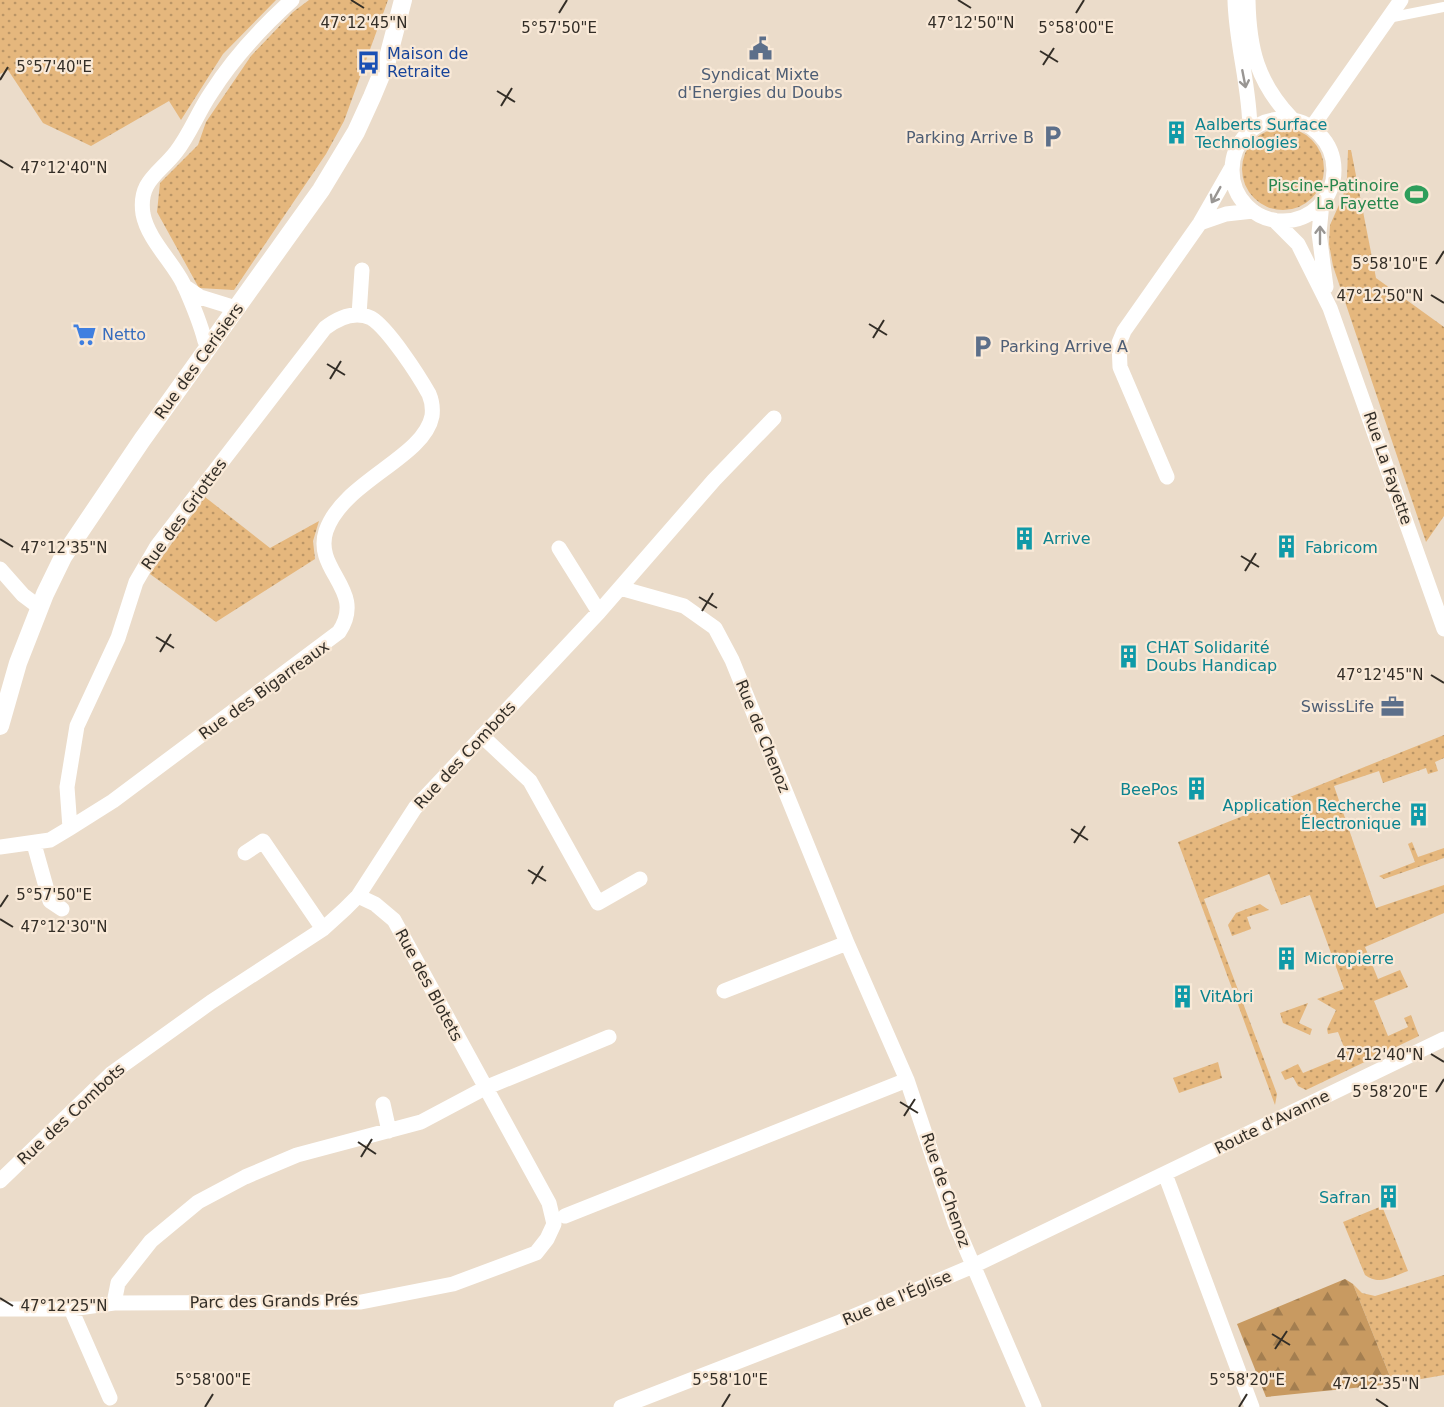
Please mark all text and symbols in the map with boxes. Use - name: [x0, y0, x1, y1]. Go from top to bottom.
- text: 47°12'45"N: [320, 14, 408, 32]
- text: 47°12'50"N: [927, 14, 1015, 32]
- text: 5°57'50"E: [521, 19, 597, 37]
- text: 5°58'00"E: [1038, 19, 1114, 37]
- public building icon: Syndicat Mixte d'Energies du Doubs: [747, 36, 773, 62]
- place label: Maison de Retraite: [387, 44, 468, 81]
- bus stop icon: Maison de Retraite: [356, 49, 382, 75]
- text: 5°57'40"E: [16, 58, 92, 76]
- place label: Syndicat Mixte d'Energies du Doubs: [678, 65, 842, 102]
- one-way arrow: [1239, 69, 1250, 88]
- place label: Aalberts Surface Technologies: [1194, 115, 1327, 152]
- building icon: Aalberts Surface Technologies: [1164, 120, 1190, 146]
- parking icon: Parking Arrive B: [1039, 124, 1065, 150]
- place label: Parking Arrive B: [906, 128, 1034, 147]
- text: 47°12'40"N: [20, 159, 108, 177]
- place label: Piscine-Patinoire La Fayette: [1268, 176, 1399, 213]
- sports icon: Piscine-Patinoire La Fayette: [1404, 181, 1430, 207]
- one-way arrow: [1210, 186, 1222, 203]
- one-way arrow: [1314, 225, 1326, 245]
- text: 5°58'10"E: [1352, 255, 1428, 273]
- text: 47°12'50"N: [1336, 287, 1424, 305]
- street label: Rue des Cerisiers: [151, 299, 247, 423]
- supermarket icon: Netto: [71, 321, 97, 347]
- place label: Netto: [102, 325, 146, 344]
- parking icon: Parking Arrive A: [969, 333, 995, 359]
- place label: Parking Arrive A: [1000, 337, 1128, 356]
- street label: Rue La Fayette: [1360, 409, 1416, 527]
- street label: Rue des Griottes: [137, 455, 231, 573]
- building icon: Arrive: [1012, 525, 1038, 551]
- place label: Arrive: [1043, 529, 1091, 548]
- building icon: Fabricom: [1274, 534, 1300, 560]
- place label: Fabricom: [1305, 538, 1378, 557]
- text: 47°12'35"N: [20, 539, 108, 557]
- street label: Rue des Bigarreaux: [195, 636, 333, 744]
- place label: CHAT Solidarité Doubs Handicap: [1146, 638, 1277, 675]
- building icon: CHAT Solidarité Doubs Handicap: [1115, 643, 1141, 669]
- text: 47°12'45"N: [1336, 666, 1424, 684]
- street label: Rue de Chenoz: [732, 677, 794, 795]
- office icon: SwissLife: [1379, 693, 1405, 719]
- street label: Rue des Combots: [410, 697, 520, 813]
- place label: SwissLife: [1301, 697, 1374, 716]
- building icon: BeePos: [1183, 776, 1209, 802]
- place label: BeePos: [1120, 780, 1178, 799]
- place label: Application Recherche Électronique: [1222, 796, 1401, 833]
- building icon: Application Recherche Électronique: [1406, 801, 1432, 827]
- text: 5°57'50"E: [16, 886, 92, 904]
- text: 47°12'30"N: [20, 918, 108, 936]
- street label: Rue des Blotets: [391, 925, 467, 1045]
- building icon: Micropierre: [1273, 945, 1299, 971]
- place label: Micropierre: [1304, 949, 1394, 968]
- building icon: VitAbri: [1169, 983, 1195, 1009]
- place label: VitAbri: [1200, 987, 1253, 1006]
- text: 47°12'40"N: [1336, 1046, 1424, 1064]
- street label: Rue des Combots: [13, 1059, 129, 1169]
- text: 5°58'20"E: [1352, 1083, 1428, 1101]
- street label: Route d'Avanne: [1211, 1086, 1333, 1158]
- street label: Rue de Chenoz: [917, 1130, 975, 1250]
- building icon: Safran: [1376, 1184, 1402, 1210]
- place label: Safran: [1319, 1188, 1371, 1207]
- street label: Rue de l'Église: [840, 1266, 954, 1330]
- street label: Parc des Grands Prés: [190, 1290, 358, 1312]
- text: 47°12'25"N: [20, 1297, 108, 1315]
- text: 5°58'00"E: [175, 1371, 251, 1389]
- text: 5°58'10"E: [692, 1371, 768, 1389]
- text: 5°58'20"E: [1209, 1371, 1285, 1389]
- text: 47°12'35"N: [1332, 1375, 1420, 1393]

